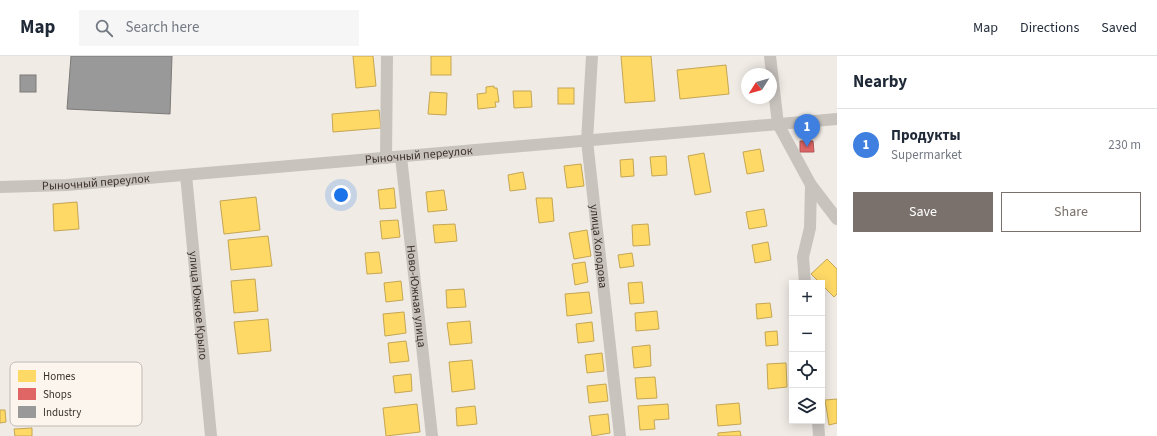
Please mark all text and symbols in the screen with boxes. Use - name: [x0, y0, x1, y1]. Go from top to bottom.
- search box: [79, 10, 359, 46]
- text: Map: [20, 14, 55, 41]
- icon: search: [93, 17, 115, 39]
- text: Search here: [125, 17, 199, 38]
- text: Map: [973, 18, 998, 38]
- text: Directions: [1020, 18, 1079, 38]
- text: Saved: [1101, 18, 1137, 38]
- north arrow: [741, 68, 777, 104]
- text: Nearby: [853, 70, 907, 94]
- pin: 1: [794, 114, 820, 147]
- text: Продукты: [891, 125, 961, 146]
- text: 1: [863, 136, 869, 154]
- text: 230 m: [1108, 136, 1141, 154]
- street label: Рыночный переулок: [364, 142, 473, 168]
- text: Supermarket: [891, 146, 962, 164]
- street label: Рыночный переулок: [42, 170, 150, 195]
- your location: [331, 185, 351, 205]
- button: Save: [853, 192, 993, 232]
- button: Share: [1001, 192, 1141, 232]
- street label: улица Холодова: [585, 203, 611, 289]
- street label: Ново-Южная улица: [402, 244, 430, 348]
- street label: улица Южное Крыло: [184, 250, 212, 361]
- map controls: [789, 280, 825, 424]
- button: +: [789, 280, 825, 316]
- button: −: [789, 316, 825, 352]
- button: locate: [789, 352, 825, 388]
- legend: [10, 362, 142, 426]
- text: Homes: [43, 369, 76, 384]
- text: Shops: [43, 387, 72, 402]
- button: layers: [789, 388, 825, 424]
- text: Industry: [43, 405, 81, 420]

